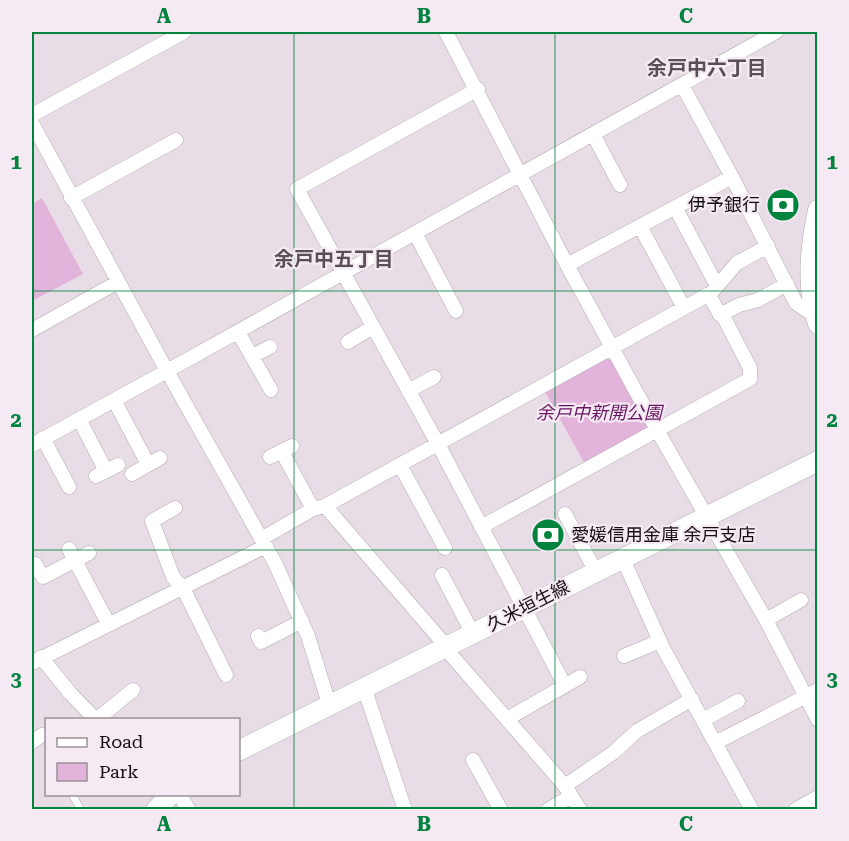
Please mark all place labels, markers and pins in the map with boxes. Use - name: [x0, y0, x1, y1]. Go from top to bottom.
- bank icon: 伊予銀行: [765, 187, 801, 223]
- place label: 伊予銀行: [688, 194, 760, 215]
- bank icon: 愛媛信用金庫 余戸支店: [530, 517, 566, 553]
- place label: 愛媛信用金庫 余戸支店: [571, 524, 756, 545]

